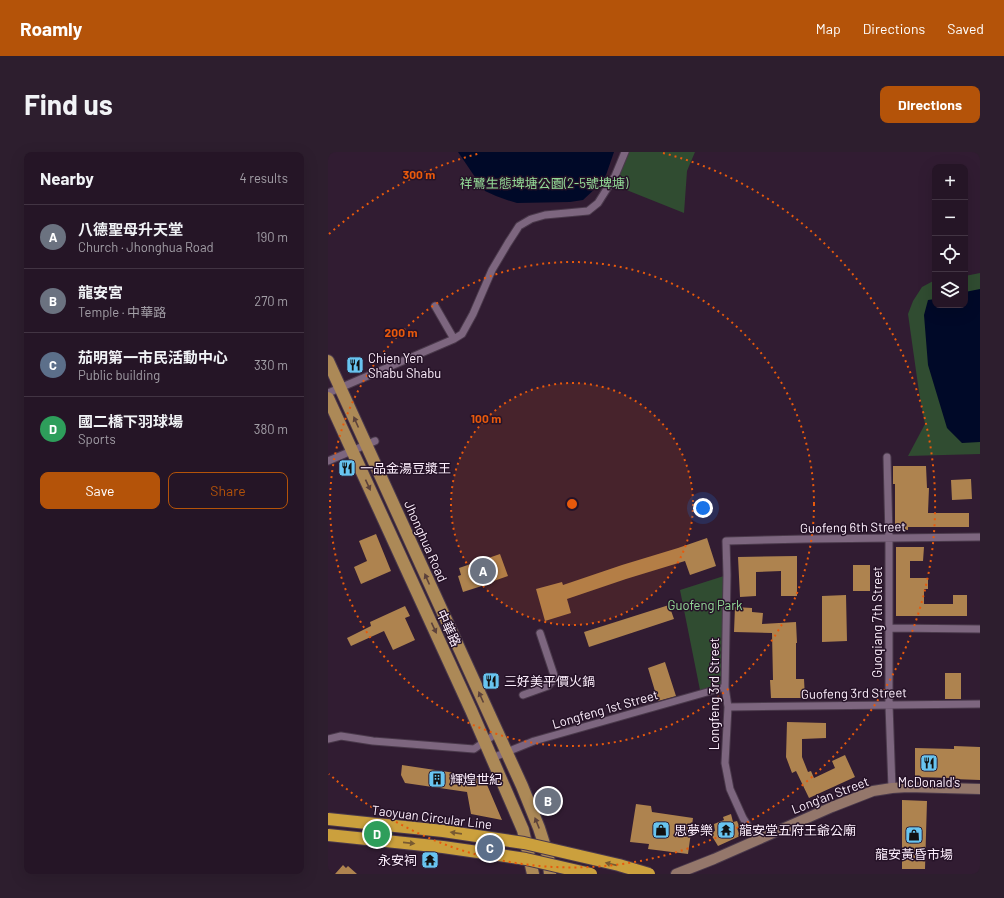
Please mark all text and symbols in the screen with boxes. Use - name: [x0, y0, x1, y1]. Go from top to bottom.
- text: Roamly: [20, 17, 82, 40]
- text: Map: [816, 20, 841, 37]
- text: Directions: [863, 20, 925, 37]
- text: Saved: [947, 20, 984, 37]
- button: Directions: [880, 86, 980, 123]
- text: Find us: [24, 87, 113, 121]
- map controls: [932, 164, 968, 308]
- button: +: [932, 164, 968, 200]
- text: 300 m: [403, 167, 435, 181]
- text: Nearby: [40, 168, 94, 188]
- text: 4 results: [240, 170, 288, 186]
- park label: 祥鷺生態埤塘公園(2-5號埤塘): [460, 175, 629, 191]
- button: −: [932, 200, 968, 236]
- text: 八德聖母升天堂: [78, 220, 183, 238]
- text: A: [49, 229, 57, 245]
- text: 190 m: [256, 229, 288, 245]
- button: locate: [932, 236, 968, 272]
- text: Church · Jhonghua Road: [78, 239, 214, 255]
- button: layers: [932, 272, 968, 308]
- text: 龍安宮: [78, 283, 123, 301]
- text: B: [49, 293, 57, 309]
- text: 270 m: [254, 293, 288, 309]
- text: Temple · 中華路: [78, 304, 166, 320]
- text: 200 m: [385, 325, 417, 339]
- text: 茄明第一市民活動中心: [78, 348, 228, 366]
- place label: Chien Yen Shabu Shabu: [368, 350, 441, 381]
- restaurant icon: Chien Yen Shabu Shabu: [345, 355, 365, 375]
- text: C: [49, 357, 57, 373]
- text: 330 m: [254, 357, 288, 373]
- text: Public building: [78, 367, 160, 383]
- text: 100 m: [471, 411, 501, 425]
- text: 國二橋下羽球場: [78, 412, 183, 430]
- one-way arrow: [353, 417, 359, 428]
- text: D: [49, 421, 57, 437]
- text: 380 m: [254, 421, 288, 437]
- text: Sports: [78, 431, 116, 447]
- restaurant icon: 一品金湯豆漿王: [337, 458, 357, 478]
- place label: 一品金湯豆漿王: [360, 460, 451, 476]
- button: Save: [40, 472, 160, 509]
- button: Share: [168, 472, 288, 509]
- one-way arrow: [365, 479, 371, 490]
- centre of rings: [565, 497, 579, 511]
- street label: Jhonghua Road: [401, 498, 451, 584]
- your location: [693, 498, 713, 518]
- street label: Guofeng 6th Street: [800, 518, 906, 536]
- pin: A: [470, 556, 496, 586]
- street label: Guoqiang 7th Street: [869, 566, 885, 678]
- one-way arrow: [424, 573, 430, 584]
- park label: Guofeng Park: [668, 597, 743, 613]
- street label: 中華路: [434, 607, 464, 649]
- one-way arrow: [431, 623, 437, 634]
- street label: Longfeng 3rd Street: [706, 638, 722, 750]
- restaurant icon: 三好美平價火鍋: [481, 671, 501, 691]
- place label: 三好美平價火鍋: [504, 673, 595, 689]
- street label: Guofeng 3rd Street: [801, 684, 907, 702]
- street label: Longfeng 1st Street: [550, 686, 660, 732]
- one-way arrow: [478, 692, 484, 703]
- restaurant icon: McDonald's: [919, 753, 939, 773]
- building icon: 輝煌世紀: [427, 769, 447, 789]
- place label: 輝煌世紀: [450, 771, 502, 787]
- street label: Long'an Street: [789, 773, 871, 817]
- place label: McDonald's: [898, 774, 960, 790]
- pin: B: [535, 786, 561, 816]
- street label: Taoyuan Circular Line: [371, 802, 493, 832]
- one-way arrow: [533, 817, 539, 829]
- pin: D: [364, 819, 390, 849]
- shop icon: 思夢樂: [651, 820, 671, 840]
- temple icon: 龍安堂五府王爺公廟: [716, 820, 736, 840]
- place label: 思夢樂: [674, 822, 713, 838]
- place label: 龍安堂五府王爺公廟: [739, 822, 856, 838]
- shop icon: 龍安黃昏市場: [904, 825, 924, 845]
- one-way arrow: [450, 830, 462, 836]
- pin: C: [477, 833, 503, 863]
- one-way arrow: [402, 840, 415, 847]
- place label: 龍安黃昏市場: [875, 846, 953, 862]
- temple icon: 永安祠: [420, 850, 440, 870]
- place label: 永安祠: [378, 852, 417, 868]
- one-way arrow: [605, 860, 617, 866]

